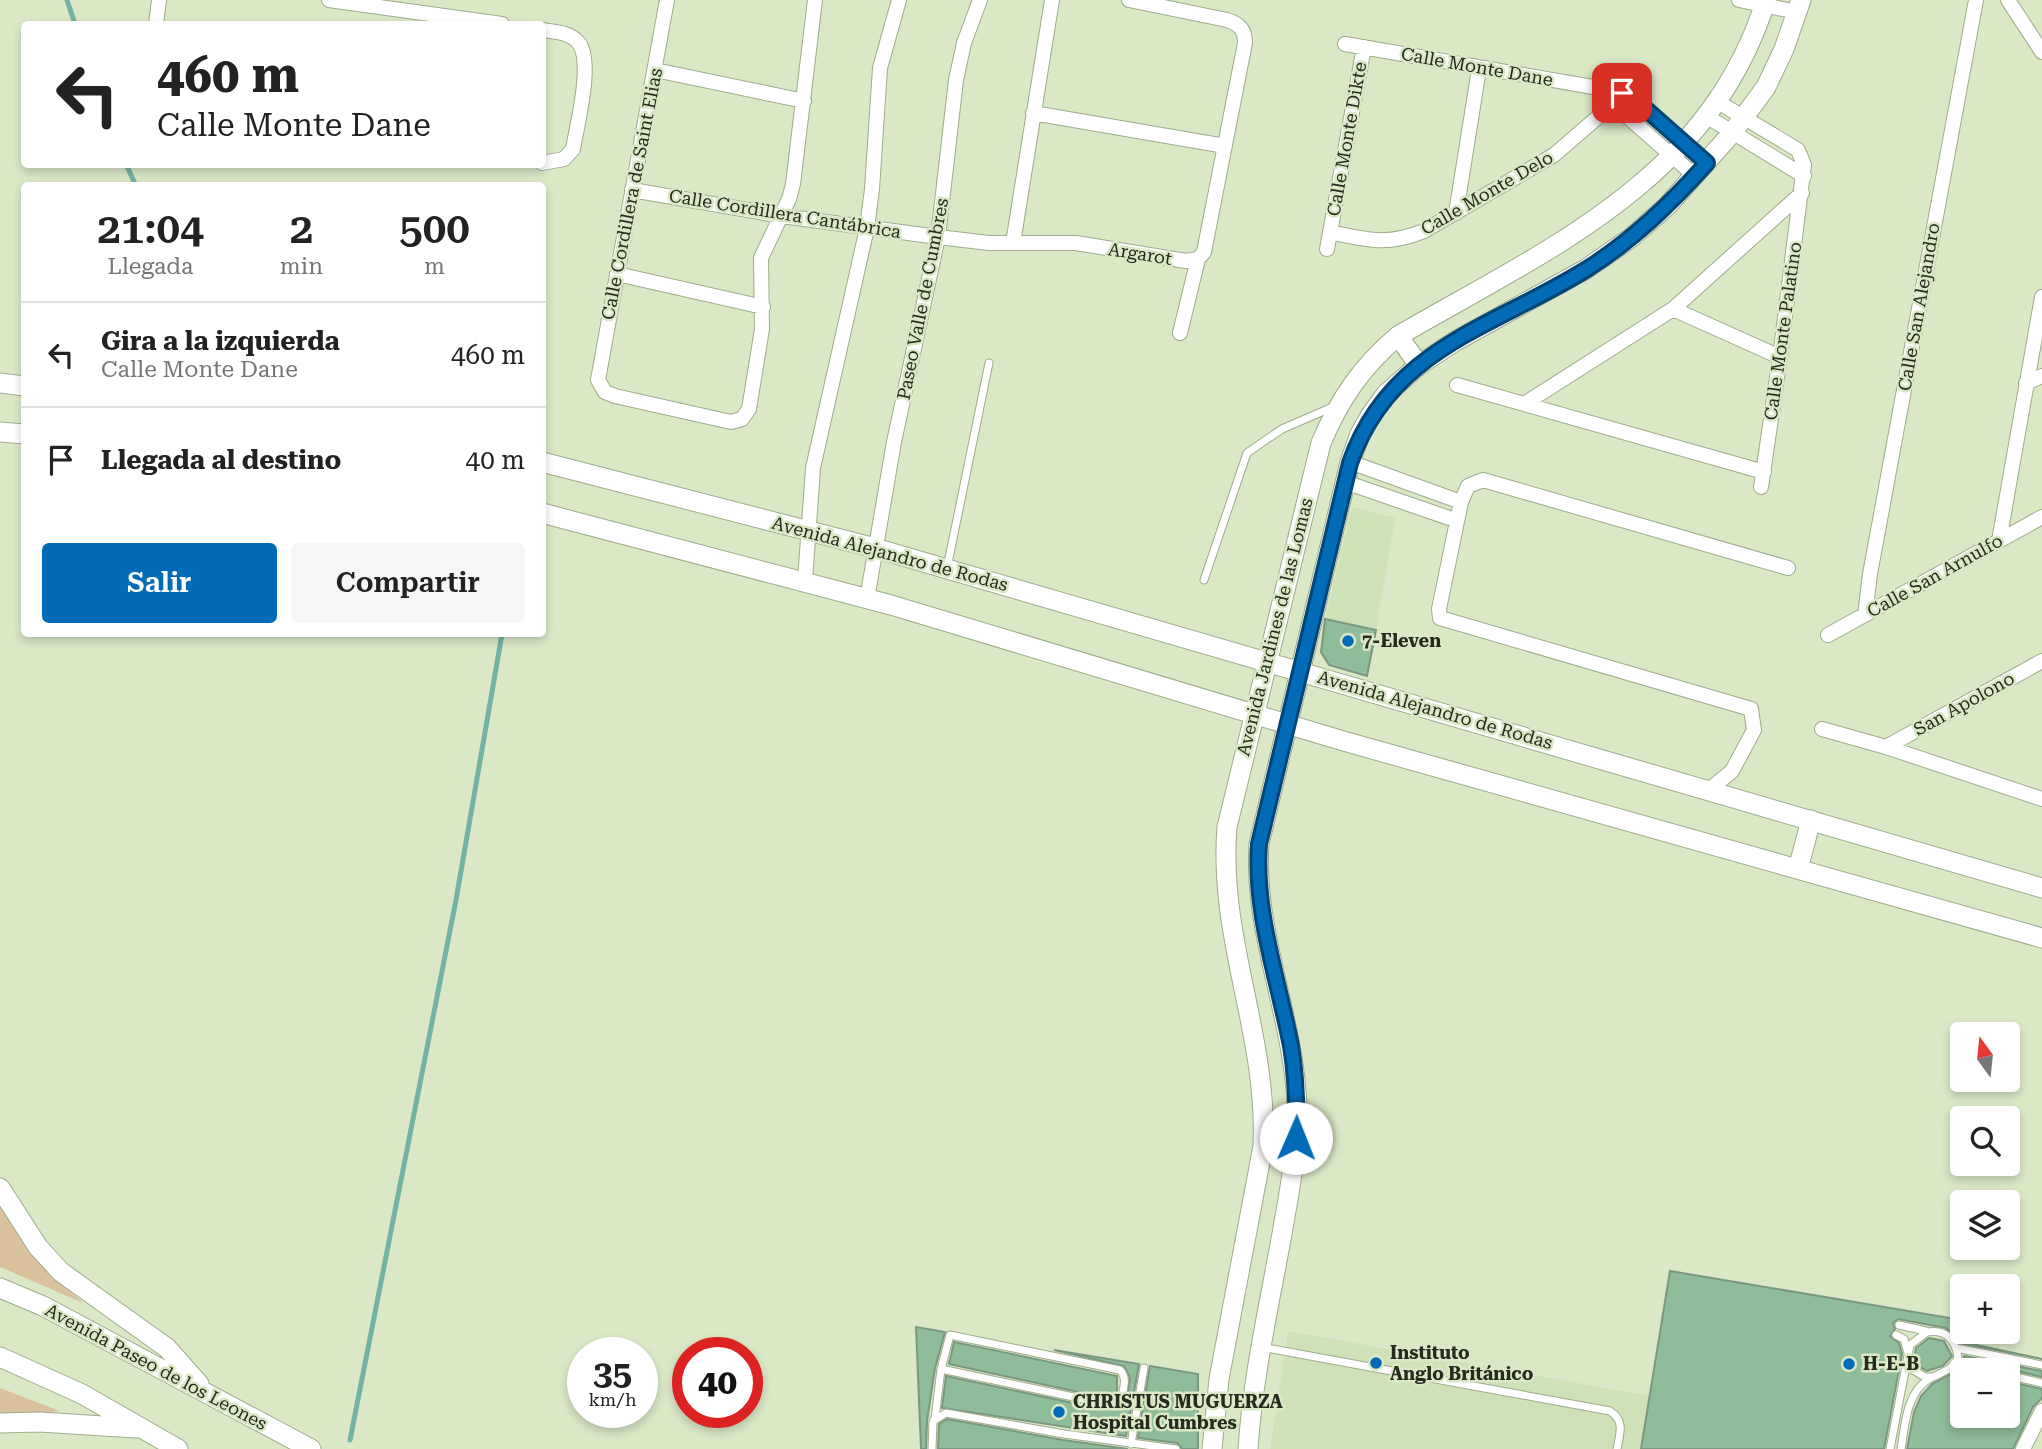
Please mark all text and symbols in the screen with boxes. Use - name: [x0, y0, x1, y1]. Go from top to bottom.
- street label: Calle Monte Dane: [1399, 43, 1555, 90]
- text: 460 m: [157, 47, 299, 104]
- icon: left: [42, 49, 133, 140]
- street label: Calle Monte Dikte: [1323, 60, 1370, 218]
- pin: [1592, 63, 1652, 123]
- street label: Calle Cordillera de Saint Elias: [597, 66, 666, 322]
- icon: arrive: [1603, 74, 1641, 112]
- text: Calle Monte Dane: [157, 106, 431, 144]
- street label: Calle Monte Delo: [1417, 146, 1557, 239]
- street label: Calle Cordillera Cantábrica: [668, 185, 903, 242]
- street label: Paseo Valle de Cumbres: [893, 196, 952, 402]
- text: 21:04: [97, 204, 204, 253]
- text: 2: [290, 204, 313, 253]
- text: 500: [399, 204, 470, 253]
- street label: Calle San Alejandro: [1893, 221, 1944, 393]
- street label: Argarot: [1107, 238, 1174, 269]
- street label: Calle Monte Palatino: [1760, 240, 1805, 421]
- text: Llegada: [107, 253, 193, 280]
- text: min: [280, 253, 323, 280]
- text: m: [424, 253, 445, 280]
- text: Gira a la izquierda: [101, 326, 340, 356]
- icon: left: [42, 336, 80, 374]
- text: 460 m: [451, 340, 525, 370]
- text: Calle Monte Dane: [101, 356, 298, 383]
- icon: arrive: [42, 441, 80, 479]
- text: Llegada al destino: [101, 445, 341, 475]
- text: 40 m: [466, 445, 525, 475]
- street label: Avenida Jardines de las Lomas: [1232, 496, 1317, 758]
- street label: Avenida Alejandro de Rodas: [770, 512, 1010, 595]
- street label: Calle San Arnulfo: [1863, 530, 2006, 622]
- button: Salir: [42, 543, 277, 623]
- button: Compartir: [291, 543, 525, 623]
- place label: 7-Eleven: [1362, 630, 1441, 651]
- marker: 7-Eleven: [1340, 633, 1356, 649]
- street label: Avenida Alejandro de Rodas: [1315, 666, 1555, 753]
- street label: San Apolono: [1910, 667, 2018, 740]
- north arrow: [1950, 1022, 2020, 1092]
- map controls: [1950, 1022, 2020, 1428]
- position arrow: [1259, 1101, 1333, 1175]
- button: search: [1950, 1106, 2020, 1176]
- button: layers: [1950, 1190, 2020, 1260]
- button: +: [1950, 1274, 2020, 1344]
- street label: Avenida Paseo de los Leones: [42, 1299, 271, 1434]
- speed limit sign: 40: [672, 1337, 763, 1428]
- place label: Instituto Anglo Británico: [1390, 1342, 1534, 1384]
- text: 35: [593, 1353, 632, 1394]
- place label: H-E-B: [1863, 1353, 1919, 1374]
- marker: Instituto Anglo Británico: [1368, 1355, 1384, 1371]
- marker: H-E-B: [1841, 1356, 1857, 1372]
- button: −: [1950, 1358, 2020, 1428]
- text: km/h: [588, 1389, 637, 1410]
- place label: CHRISTUS MUGUERZA Hospital Cumbres: [1073, 1391, 1283, 1433]
- marker: CHRISTUS MUGUERZA Hospital Cumbres: [1051, 1404, 1067, 1420]

